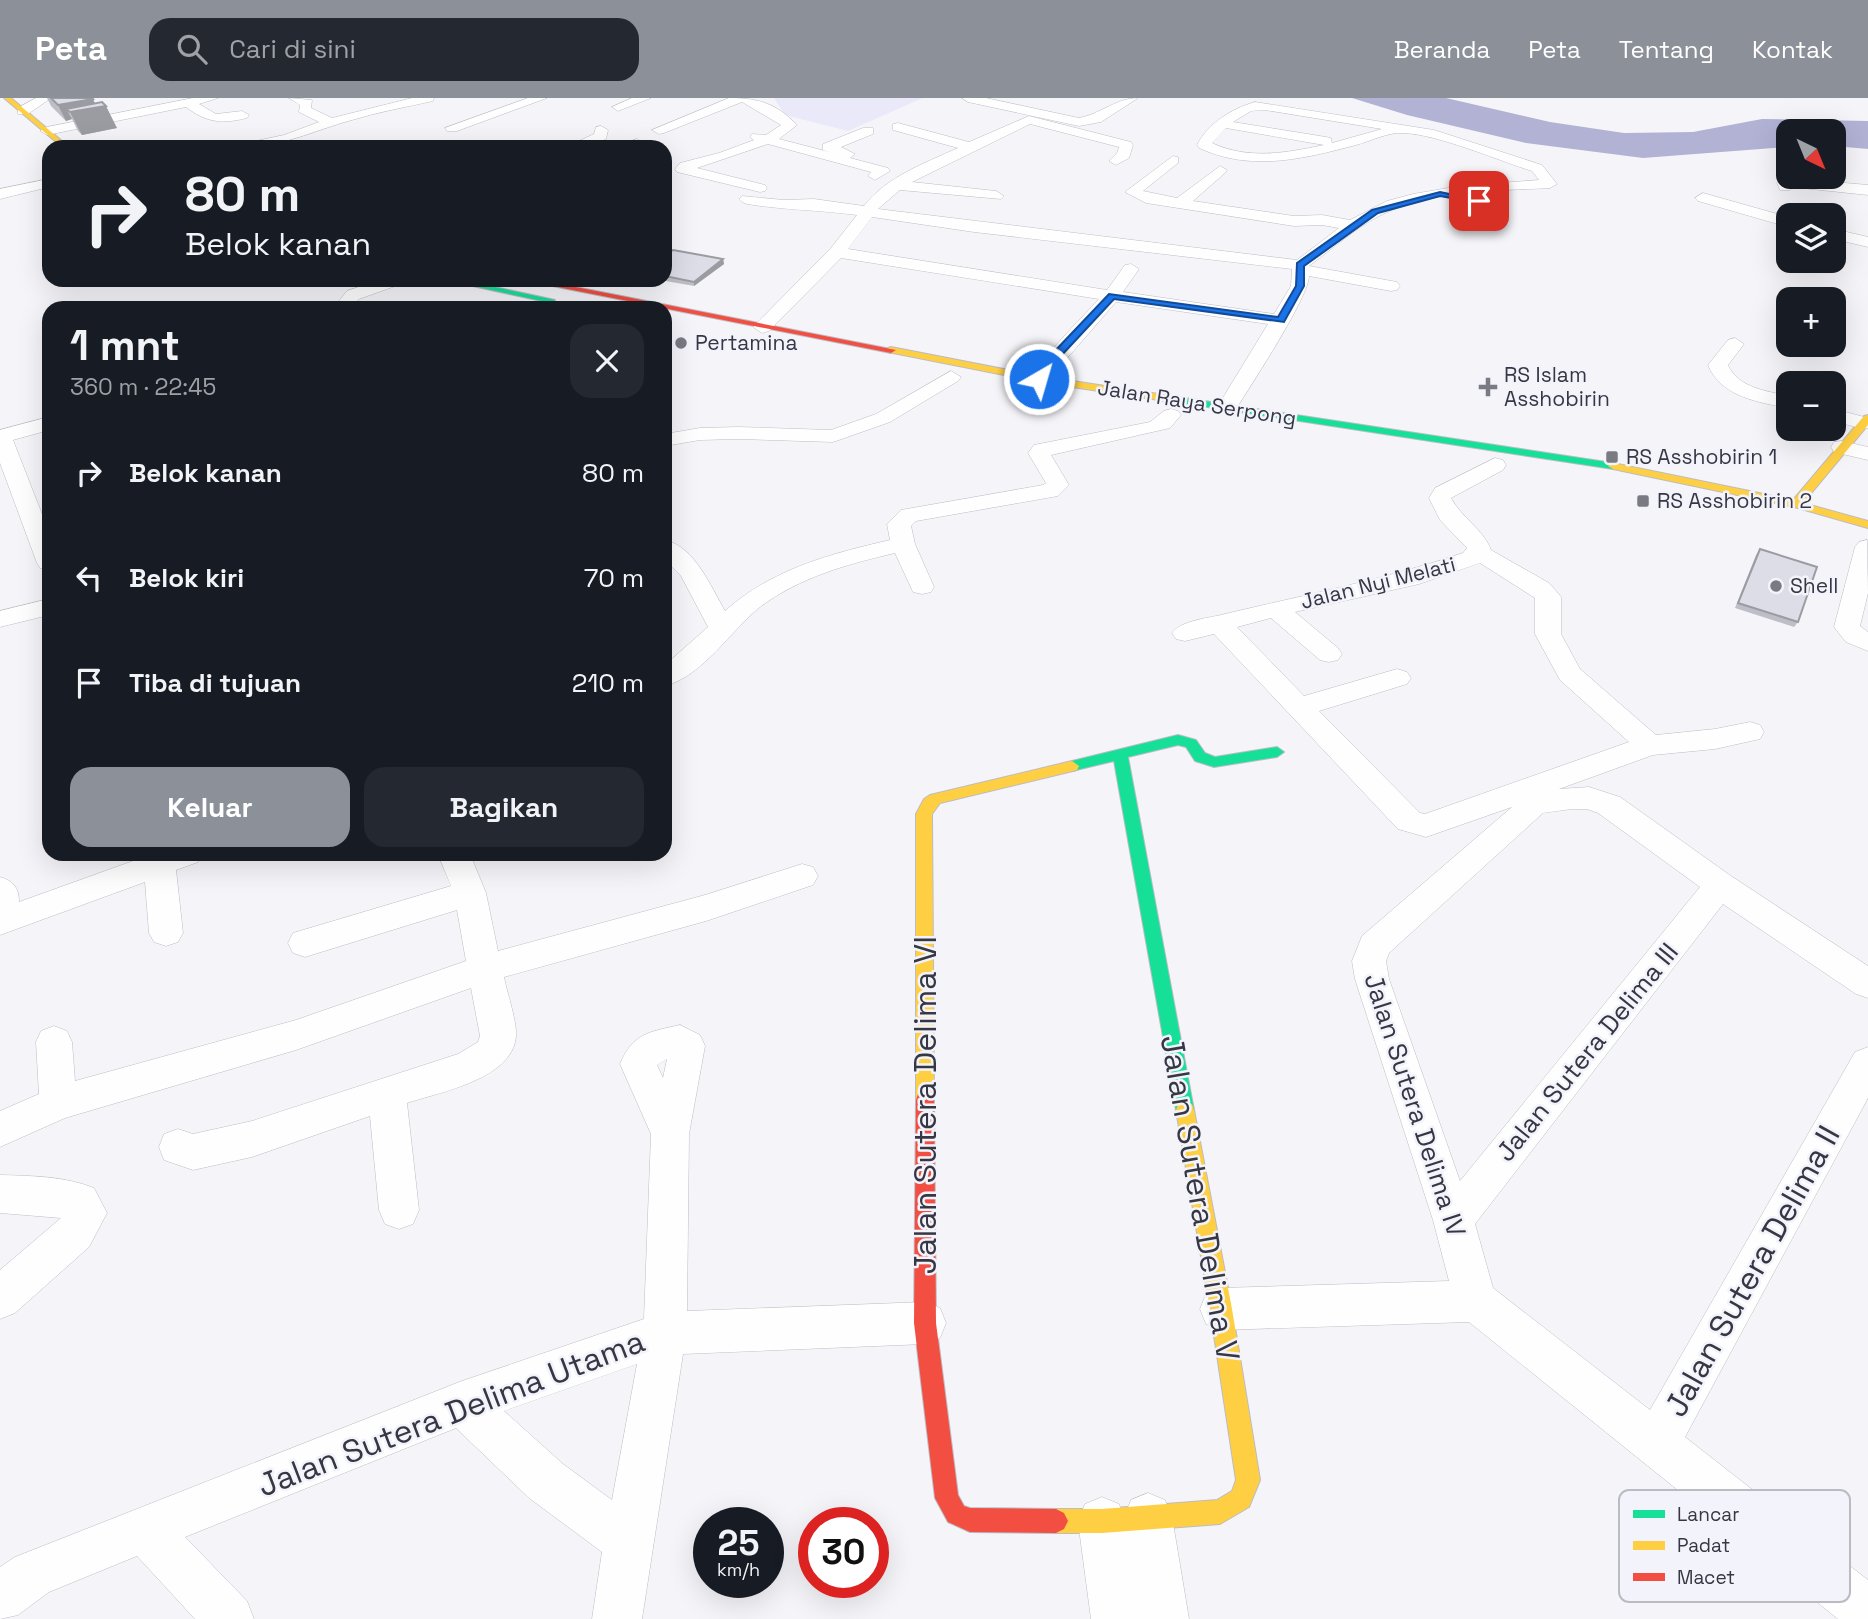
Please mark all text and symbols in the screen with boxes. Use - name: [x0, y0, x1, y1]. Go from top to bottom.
- search box: [149, 18, 639, 81]
- text: Peta: [35, 28, 107, 70]
- icon: search: [173, 30, 211, 68]
- text: Cari di sini: [229, 32, 356, 66]
- text: Beranda: [1394, 34, 1490, 65]
- text: Peta: [1528, 34, 1581, 65]
- text: Tentang: [1619, 34, 1714, 65]
- text: Kontak: [1752, 34, 1833, 65]
- north arrow: [1776, 119, 1846, 189]
- map controls: [1776, 119, 1846, 441]
- text: 80 m: [185, 163, 300, 225]
- icon: right: [70, 168, 161, 259]
- pin: [1449, 171, 1509, 231]
- icon: arrive: [1460, 182, 1498, 220]
- button: layers: [1776, 203, 1846, 273]
- text: Belok kanan: [185, 224, 371, 264]
- button: +: [1776, 287, 1846, 357]
- text: 1 mnt: [70, 319, 180, 372]
- button: close: [570, 324, 644, 398]
- place label: Pertamina: [695, 329, 797, 356]
- marker: Pertamina: [673, 335, 689, 351]
- position arrow: [1002, 342, 1076, 416]
- place label: RS Islam Asshobirin: [1504, 361, 1610, 412]
- button: −: [1776, 371, 1846, 441]
- text: 360 m · 22:45: [70, 372, 216, 402]
- street label: Jalan Raya Serpong: [1096, 373, 1298, 432]
- marker: RS Islam Asshobirin: [1478, 377, 1498, 397]
- place label: RS Asshobirin 1: [1626, 443, 1777, 470]
- marker: RS Asshobirin 1: [1604, 449, 1620, 465]
- icon: right: [70, 454, 108, 492]
- text: Belok kanan: [129, 456, 282, 490]
- text: 80 m: [582, 456, 644, 490]
- place label: RS Asshobirin 2: [1657, 487, 1812, 514]
- marker: RS Asshobirin 2: [1635, 493, 1651, 509]
- street label: Jalan Nyi Melati: [1298, 550, 1458, 615]
- icon: left: [70, 559, 108, 597]
- text: Belok kiri: [129, 561, 244, 595]
- text: 70 m: [584, 561, 644, 595]
- place label: Shell: [1790, 572, 1838, 599]
- marker: Shell: [1768, 578, 1784, 594]
- icon: arrive: [70, 664, 108, 702]
- text: Tiba di tujuan: [129, 666, 301, 700]
- text: 210 m: [572, 666, 644, 700]
- button: Keluar: [70, 767, 350, 847]
- button: Bagikan: [364, 767, 644, 847]
- street label: Jalan Sutera Delima VI: [905, 936, 945, 1274]
- street label: Jalan Sutera Delima III: [1488, 936, 1686, 1168]
- street label: Jalan Sutera Delima IV: [1356, 969, 1474, 1241]
- street label: Jalan Sutera Delima V: [1152, 1032, 1248, 1364]
- street label: Jalan Sutera Delima II: [1655, 1118, 1849, 1424]
- street label: Jalan Sutera Delima Utama: [252, 1321, 650, 1505]
- legend: [1619, 1490, 1850, 1602]
- text: Lancar: [1677, 1502, 1739, 1527]
- speed limit sign: 30: [798, 1507, 889, 1598]
- text: 25: [718, 1521, 759, 1565]
- text: Padat: [1677, 1533, 1730, 1558]
- text: km/h: [717, 1558, 760, 1581]
- text: Macet: [1677, 1565, 1735, 1590]

